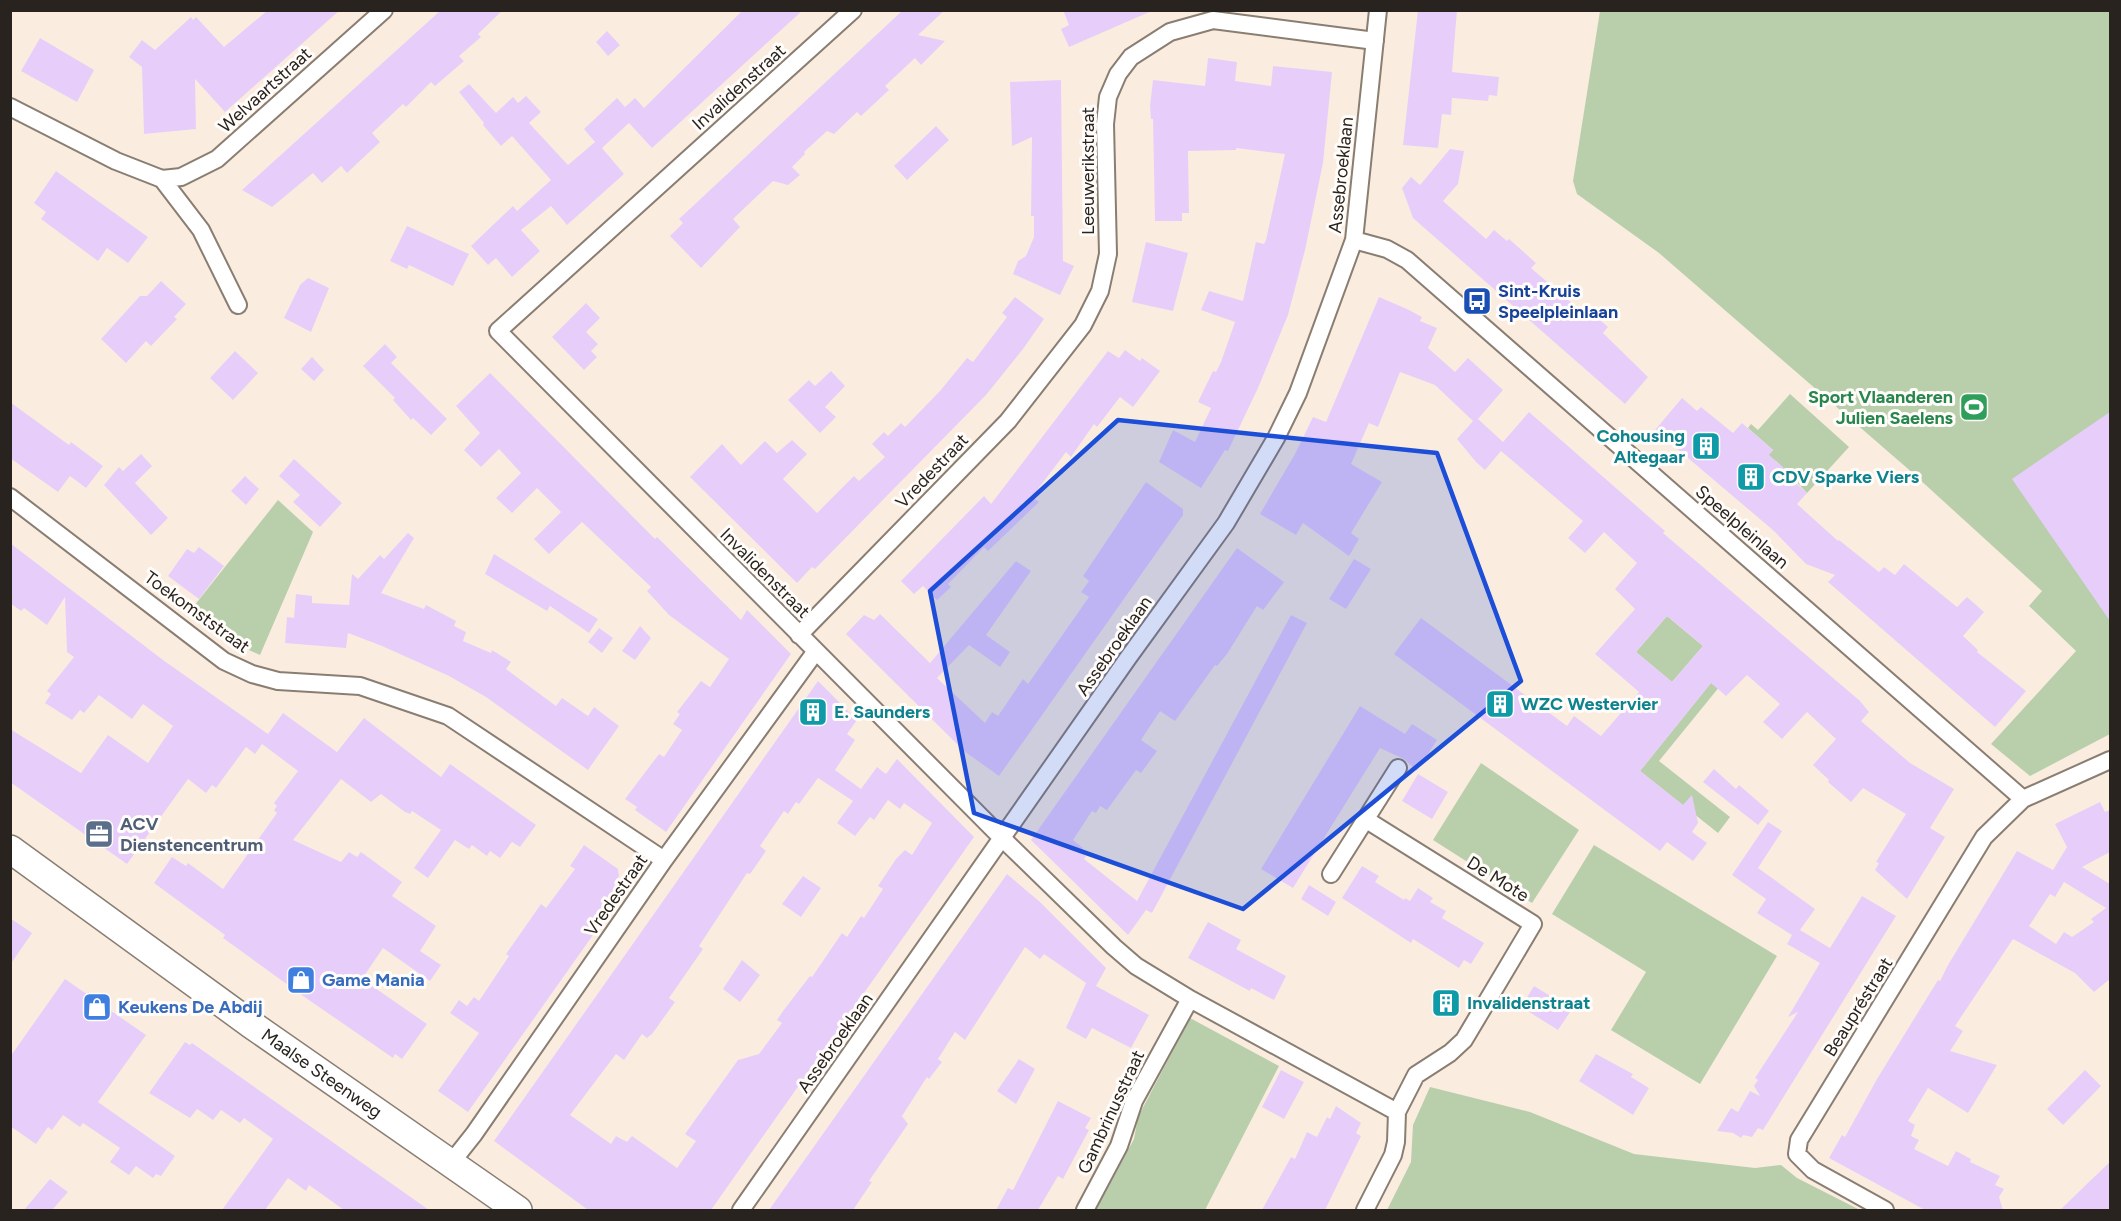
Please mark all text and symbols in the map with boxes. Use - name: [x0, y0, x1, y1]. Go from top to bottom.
- street label: Invalidenstraat: [688, 39, 790, 135]
- street label: Welvaartstraat: [214, 42, 316, 137]
- street label: Leeuwerikstraat: [1077, 107, 1099, 235]
- street label: Assebroeklaan: [1324, 116, 1358, 234]
- place label: Sint-Kruis Speelpleinlaan: [1498, 280, 1618, 323]
- bus stop icon: Sint-Kruis Speelpleinlaan: [1461, 285, 1493, 317]
- place label: Sport Vlaanderen Julien Saelens: [1808, 386, 1954, 429]
- sports icon: Sport Vlaanderen Julien Saelens: [1958, 391, 1990, 423]
- place label: Cohousing Altegaar: [1596, 425, 1685, 468]
- street label: Vredestraat: [891, 429, 973, 513]
- building icon: Cohousing Altegaar: [1690, 430, 1722, 462]
- building icon: CDV Sparke Viers: [1735, 461, 1767, 493]
- place label: CDV Sparke Viers: [1772, 466, 1920, 488]
- street label: Speelpleinlaan: [1691, 481, 1793, 573]
- street label: Invalidenstraat: [715, 523, 815, 623]
- street label: Toekomststraat: [140, 566, 254, 658]
- street label: Assebroeklaan: [1071, 592, 1157, 700]
- building icon: WZC Westervier: [1484, 688, 1516, 720]
- place label: WZC Westervier: [1521, 693, 1658, 715]
- building icon: E. Saunders: [797, 696, 829, 728]
- place label: E. Saunders: [834, 701, 931, 723]
- place label: ACV Dienstencentrum: [120, 813, 263, 856]
- office icon: ACV Dienstencentrum: [83, 818, 115, 850]
- street label: Vredestraat: [580, 850, 652, 940]
- street label: De Mote: [1463, 851, 1533, 907]
- street label: Beaupréstraat: [1819, 953, 1897, 1061]
- shop icon: Game Mania: [285, 964, 317, 996]
- place label: Game Mania: [322, 969, 424, 991]
- building icon: Invalidenstraat: [1430, 987, 1462, 1019]
- street label: Assebroeklaan: [792, 989, 878, 1097]
- shop icon: Keukens De Abdij: [81, 991, 113, 1023]
- place label: Invalidenstraat: [1467, 992, 1590, 1014]
- place label: Keukens De Abdij: [118, 996, 263, 1018]
- street label: Maalse Steenweg: [257, 1024, 386, 1123]
- street label: Gambrinusstraat: [1073, 1047, 1149, 1177]

